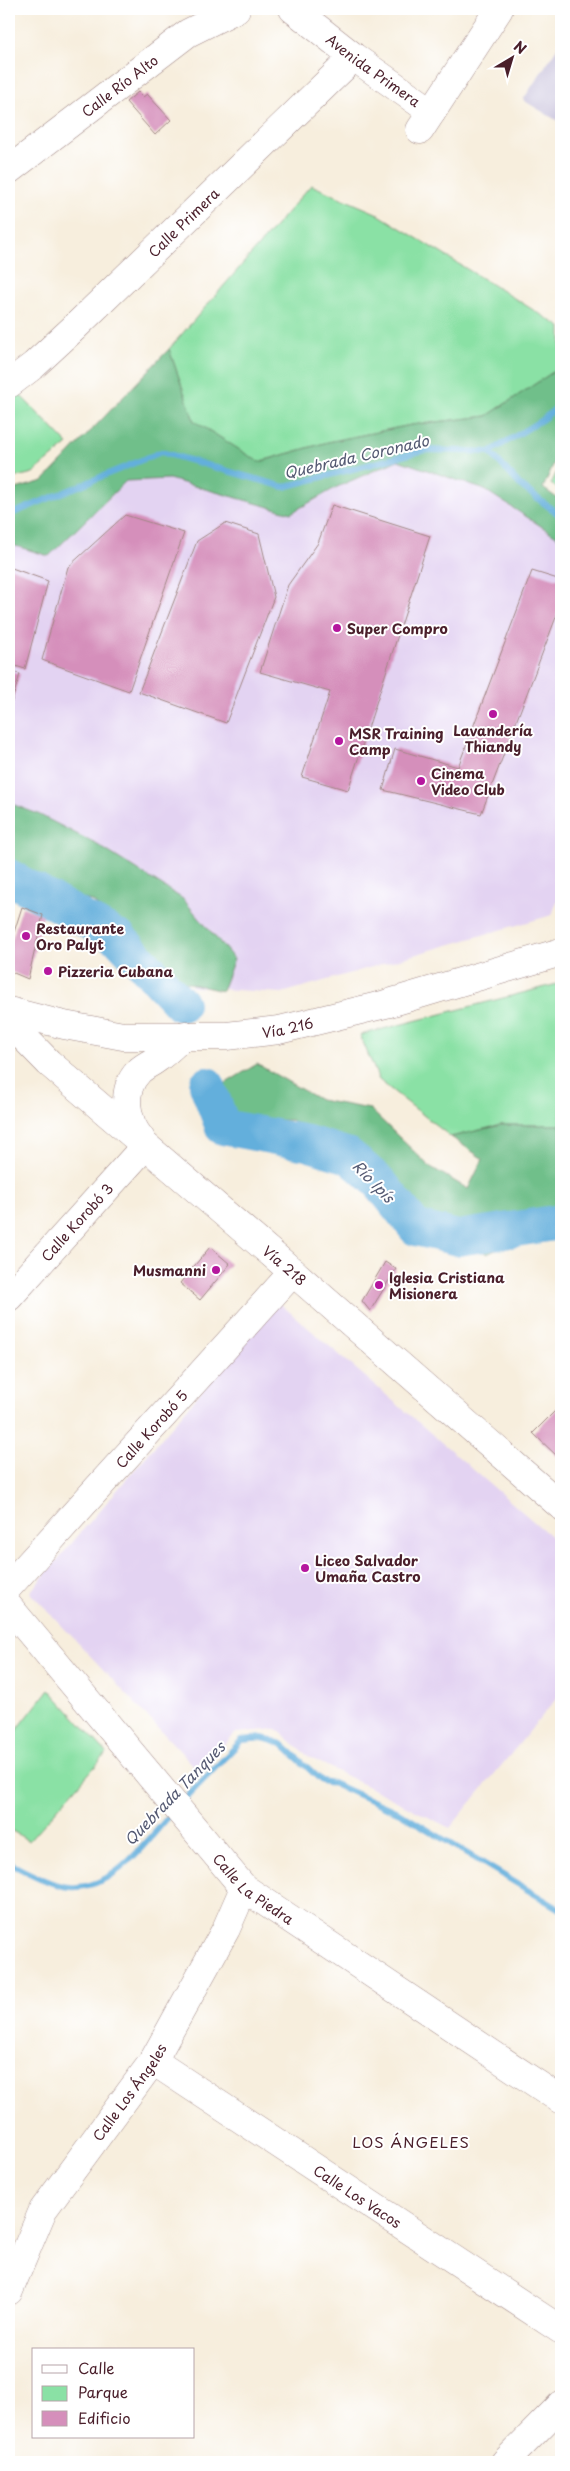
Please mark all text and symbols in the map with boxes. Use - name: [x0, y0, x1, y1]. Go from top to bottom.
- street label: Avenida Primera: [322, 29, 425, 112]
- north arrow: [488, 32, 538, 82]
- text: N: [509, 36, 531, 59]
- street label: Calle Río Alto: [77, 49, 162, 122]
- street label: Calle Primera: [143, 182, 224, 262]
- water label: Quebrada Coronado: [281, 428, 431, 484]
- place label: Super Compro: [347, 618, 448, 639]
- marker: Super Compro: [331, 622, 343, 634]
- marker: Lavandería Thiandy: [487, 708, 499, 720]
- place label: Lavandería Thiandy: [453, 720, 533, 757]
- place label: MSR Training Camp: [349, 723, 444, 760]
- marker: MSR Training Camp: [333, 735, 345, 747]
- place label: Cinema Video Club: [431, 763, 505, 800]
- marker: Cinema Video Club: [415, 775, 427, 787]
- place label: Restaurante Oro Palyt: [36, 918, 124, 955]
- marker: Restaurante Oro Palyt: [20, 930, 32, 942]
- place label: Pizzeria Cubana: [58, 961, 173, 982]
- marker: Pizzeria Cubana: [42, 965, 54, 977]
- street label: Vía 216: [261, 1012, 315, 1042]
- water label: Río Ipís: [348, 1155, 401, 1208]
- street label: Calle Korobó 3: [36, 1178, 117, 1266]
- street label: Vía 218: [258, 1240, 312, 1290]
- place label: Musmanni: [133, 1260, 206, 1281]
- marker: Musmanni: [210, 1264, 222, 1276]
- place label: Iglesia Cristiana Misionera: [389, 1267, 505, 1304]
- marker: Iglesia Cristiana Misionera: [373, 1279, 385, 1291]
- street label: Calle Korobó 5: [110, 1385, 192, 1473]
- place label: Liceo Salvador Umaña Castro: [315, 1550, 421, 1587]
- marker: Liceo Salvador Umaña Castro: [299, 1562, 311, 1574]
- water label: Quebrada Tanques: [118, 1735, 231, 1850]
- street label: Calle La Piedra: [208, 1848, 298, 1929]
- street label: Calle Los Ángeles: [87, 2039, 171, 2145]
- district label: LOS ÁNGELES: [352, 2130, 470, 2153]
- street label: Calle Los Vacos: [309, 2159, 406, 2233]
- legend: [32, 2348, 195, 2438]
- text: Calle: [78, 2356, 115, 2379]
- text: Parque: [78, 2380, 128, 2403]
- text: Edificio: [78, 2406, 131, 2429]

